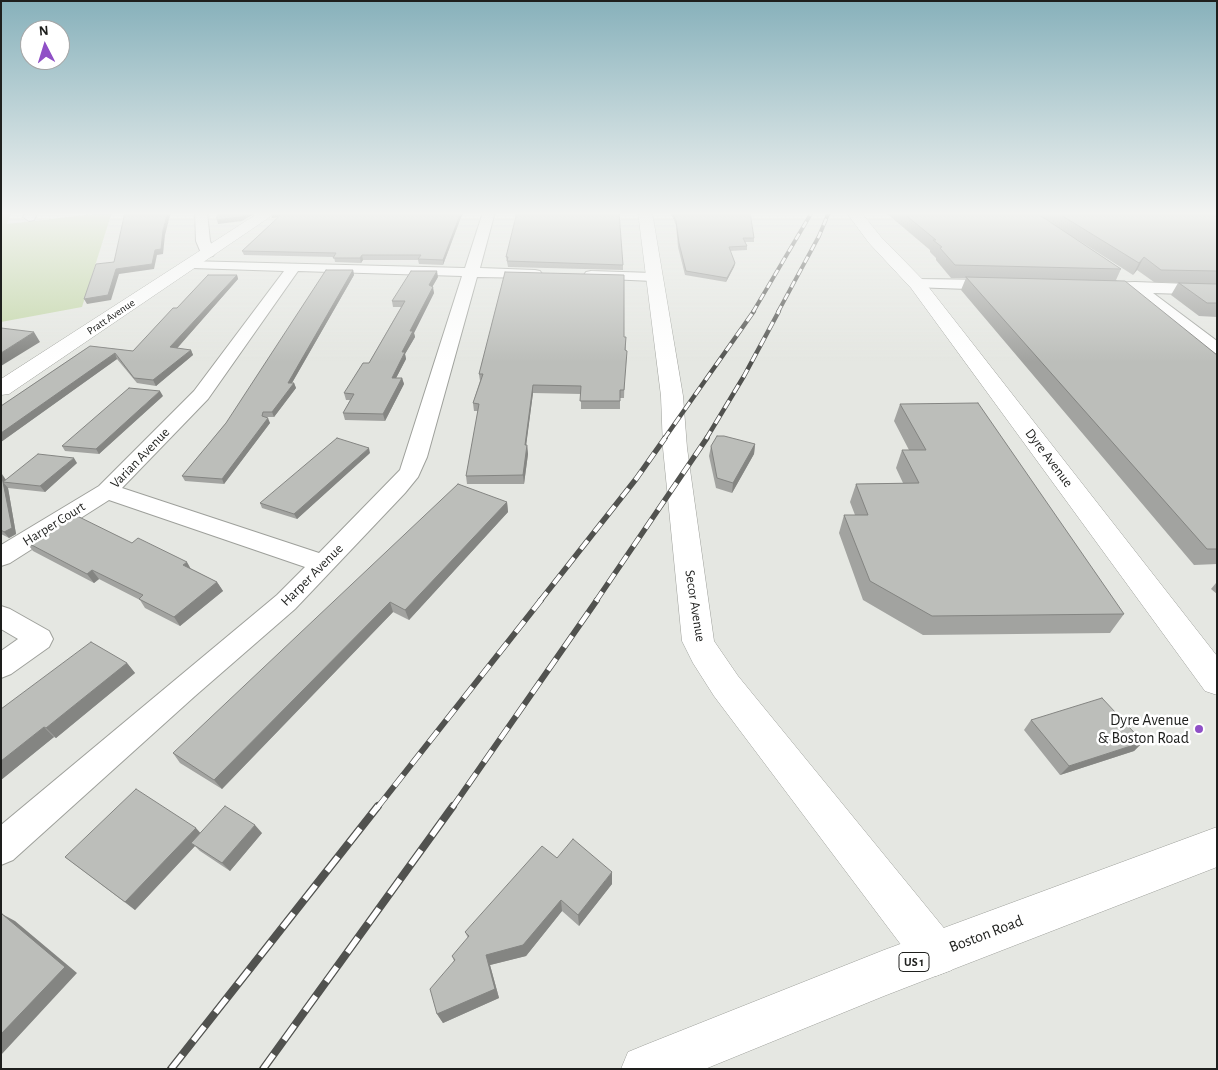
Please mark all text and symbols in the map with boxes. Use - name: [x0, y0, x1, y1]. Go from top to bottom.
- north arrow: [20, 20, 70, 70]
- text: N: [38, 24, 49, 38]
- street label: Pratt Avenue: [85, 296, 137, 338]
- street label: Varian Avenue: [107, 424, 173, 492]
- street label: Dyre Avenue: [1021, 425, 1077, 491]
- street label: Harper Court: [20, 498, 88, 550]
- street label: Harper Avenue: [277, 540, 347, 610]
- street label: Secor Avenue: [681, 569, 709, 643]
- place label: Dyre Avenue & Boston Road: [1098, 710, 1189, 748]
- marker: Dyre Avenue & Boston Road: [1193, 723, 1205, 735]
- street label: Boston Road: [946, 911, 1026, 957]
- road number: US 1: [899, 952, 929, 972]

